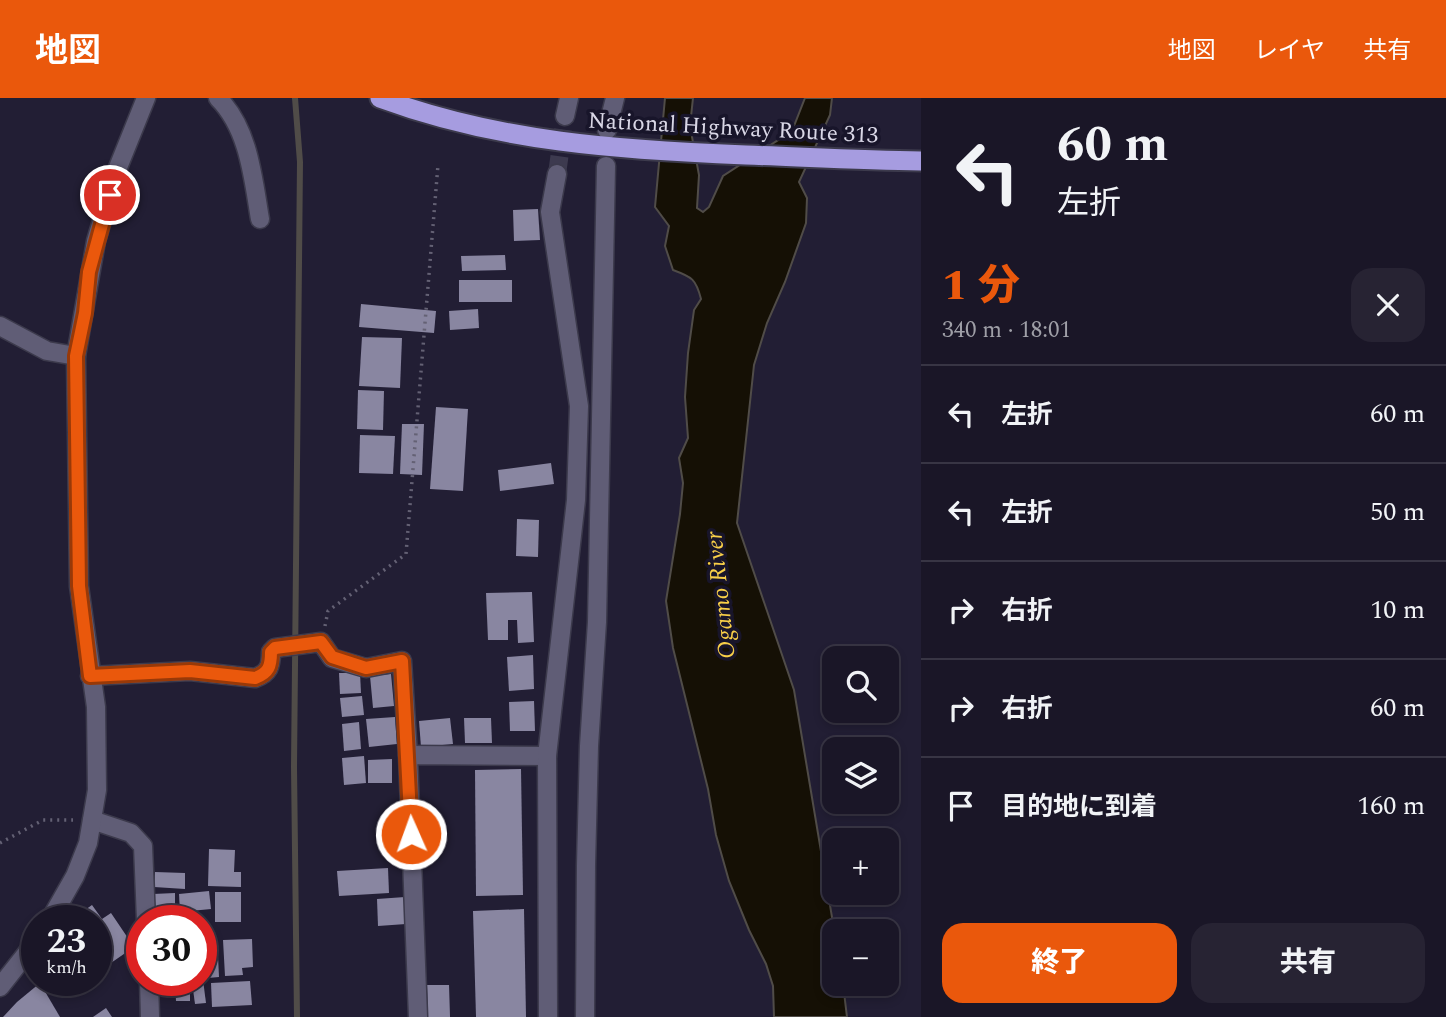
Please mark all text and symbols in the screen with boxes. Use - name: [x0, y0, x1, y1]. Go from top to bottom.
- text: 地図: [35, 26, 101, 76]
- text: 地図: [1168, 33, 1216, 69]
- text: レイヤ: [1254, 33, 1325, 69]
- text: 共有: [1363, 33, 1411, 69]
- street label: National Highway Route 313: [587, 103, 879, 154]
- text: 60 m: [1057, 108, 1168, 183]
- icon: left: [942, 126, 1033, 217]
- pin: [80, 165, 140, 225]
- icon: arrive: [91, 176, 129, 214]
- text: 左折: [1057, 179, 1121, 228]
- text: 1 分: [942, 255, 1020, 318]
- button: close: [1351, 268, 1425, 342]
- text: 340 m · 18:01: [942, 313, 1071, 348]
- text: 60 m: [1370, 394, 1425, 434]
- icon: left: [942, 395, 980, 433]
- text: 左折: [1001, 395, 1053, 435]
- text: 50 m: [1370, 492, 1425, 532]
- icon: left: [942, 493, 980, 531]
- text: 左折: [1001, 493, 1053, 533]
- water label: Ogamo River: [696, 529, 746, 661]
- text: 10 m: [1370, 590, 1425, 630]
- icon: right: [942, 591, 980, 629]
- text: 右折: [1001, 591, 1053, 631]
- map controls: [822, 646, 899, 996]
- button: search: [822, 646, 899, 723]
- text: 60 m: [1370, 688, 1425, 728]
- icon: right: [942, 689, 980, 727]
- text: 右折: [1001, 689, 1053, 729]
- button: layers: [822, 737, 899, 814]
- text: 160 m: [1357, 786, 1425, 826]
- icon: arrive: [942, 787, 980, 825]
- text: 目的地に到着: [1001, 787, 1157, 827]
- position arrow: [374, 797, 448, 871]
- button: +: [822, 828, 899, 905]
- speed limit sign: 30: [126, 905, 217, 996]
- text: 23: [47, 915, 86, 968]
- button: −: [822, 919, 899, 996]
- button: 終了: [942, 923, 1177, 1003]
- button: 共有: [1191, 923, 1425, 1003]
- text: km/h: [46, 954, 87, 981]

